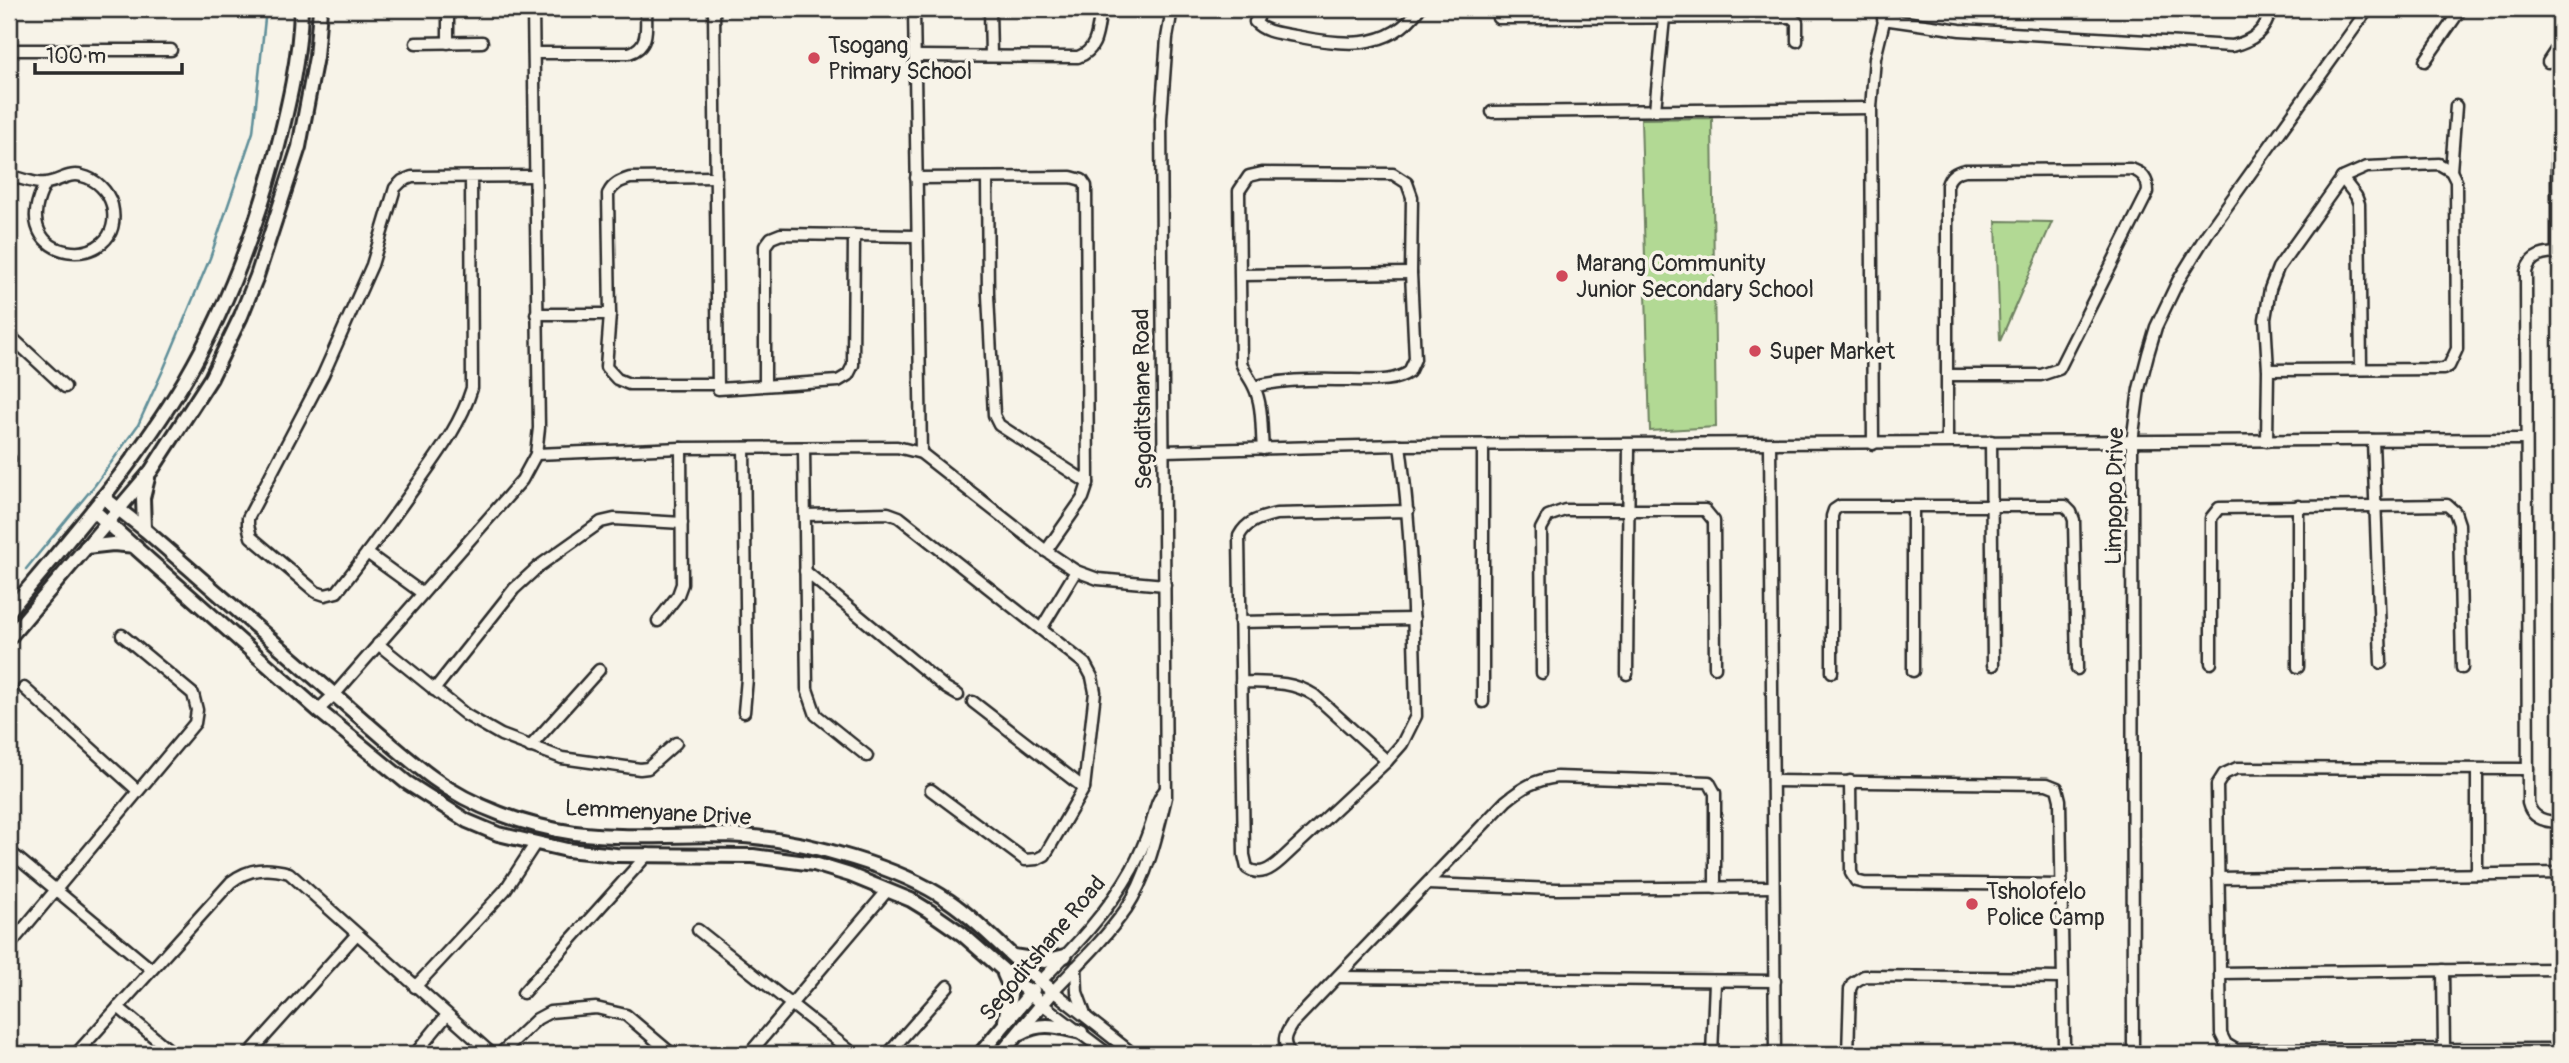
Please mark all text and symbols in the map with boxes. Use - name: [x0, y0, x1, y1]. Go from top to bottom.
- place label: Tsogang Primary School: [828, 31, 972, 86]
- scale bar: [35, 32, 182, 76]
- text: 100 m: [46, 43, 106, 70]
- marker: Tsogang Primary School: [806, 50, 822, 66]
- place label: Marang Community Junior Secondary School: [1576, 249, 1814, 304]
- marker: Marang Community Junior Secondary School: [1554, 268, 1570, 284]
- street label: Segoditshane Road: [1126, 308, 1159, 490]
- place label: Super Market: [1769, 337, 1896, 366]
- marker: Super Market: [1747, 343, 1763, 359]
- street label: Limpopo Drive: [2099, 426, 2130, 565]
- street label: Lemmenyane Drive: [564, 793, 753, 832]
- street label: Segoditshane Road: [973, 870, 1112, 1027]
- place label: Tsholofelo Police Camp: [1986, 877, 2105, 932]
- marker: Tsholofelo Police Camp: [1964, 896, 1980, 912]

